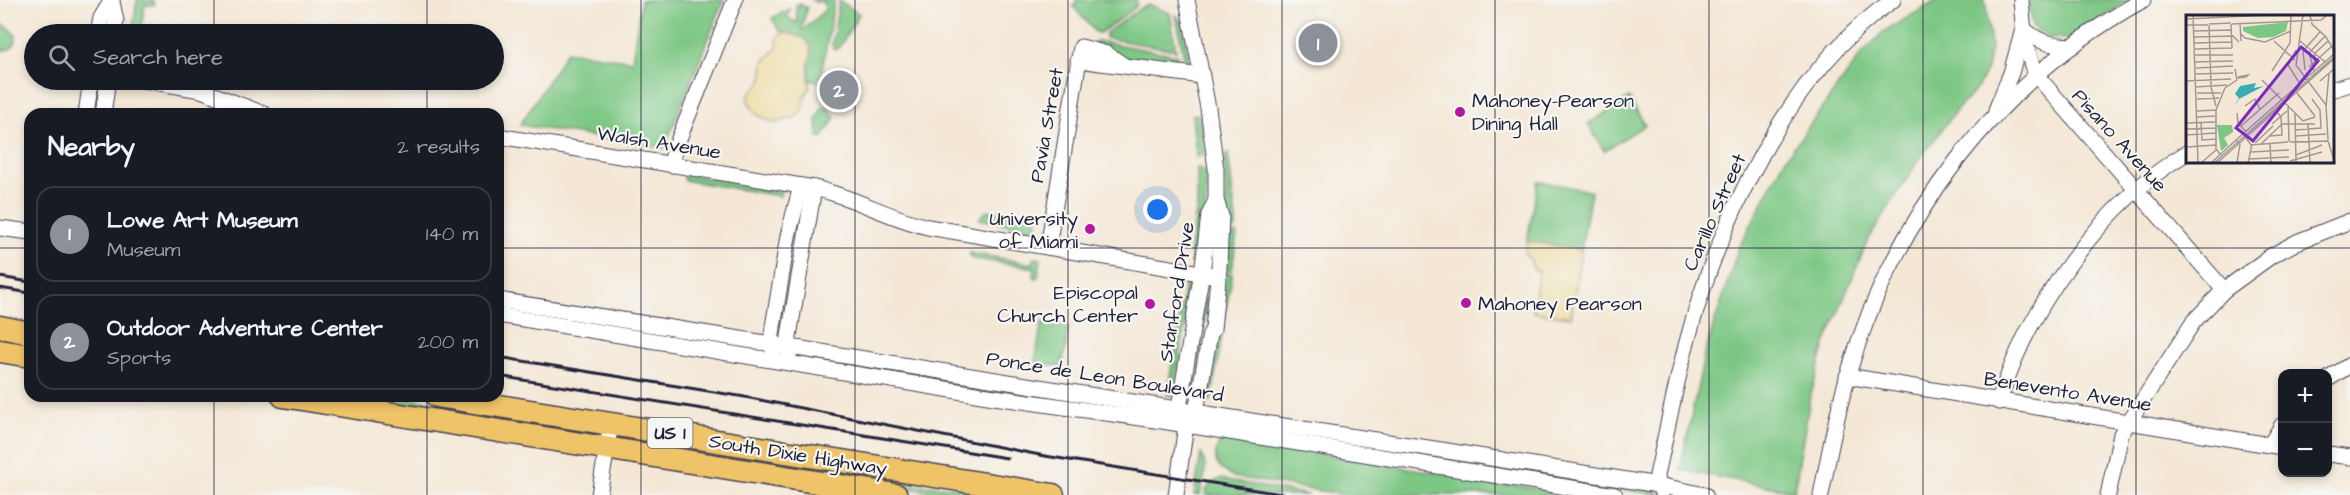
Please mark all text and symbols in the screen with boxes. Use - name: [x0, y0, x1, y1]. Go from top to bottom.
- inset map: [2186, 15, 2335, 164]
- pin: 1: [1298, 20, 1338, 66]
- search box: [24, 24, 504, 90]
- icon: search: [45, 41, 78, 74]
- text: Search here: [93, 42, 223, 73]
- street label: Pavia Street: [1023, 66, 1071, 185]
- pin: 2: [820, 68, 858, 112]
- street label: Pisano Avenue: [2065, 83, 2173, 199]
- place label: Mahoney-Pearson Dining Hall: [1472, 87, 1634, 139]
- marker: Mahoney-Pearson Dining Hall: [1453, 105, 1467, 119]
- street label: Walsh Avenue: [595, 119, 723, 167]
- text: Nearby: [48, 129, 135, 165]
- text: 2 results: [397, 133, 480, 161]
- street label: Carillo Street: [1677, 149, 1753, 275]
- your location: [1143, 195, 1172, 224]
- text: Lowe Art Museum: [107, 205, 298, 236]
- place label: University of Miami: [989, 205, 1078, 256]
- text: 1: [68, 220, 71, 248]
- text: 140 m: [426, 220, 478, 248]
- street label: Stanford Drive: [1152, 220, 1202, 364]
- marker: University of Miami: [1083, 222, 1097, 236]
- text: Museum: [107, 236, 180, 264]
- place label: Episcopal Church Center: [997, 279, 1138, 330]
- place label: Mahoney Pearson: [1478, 290, 1642, 319]
- marker: Mahoney Pearson: [1459, 296, 1473, 310]
- marker: Episcopal Church Center: [1143, 297, 1157, 311]
- text: Outdoor Adventure Center: [107, 313, 383, 344]
- text: 2: [64, 328, 75, 356]
- text: 200 m: [418, 328, 478, 356]
- text: Sports: [107, 344, 171, 372]
- street label: Ponce de Leon Boulevard: [984, 344, 1226, 410]
- street label: Benevento Avenue: [1982, 365, 2154, 419]
- map controls: [2278, 369, 2332, 477]
- button: +: [2278, 369, 2332, 423]
- road number: US 1: [648, 418, 692, 448]
- button: −: [2278, 423, 2332, 477]
- street label: South Dixie Highway: [707, 427, 889, 484]

